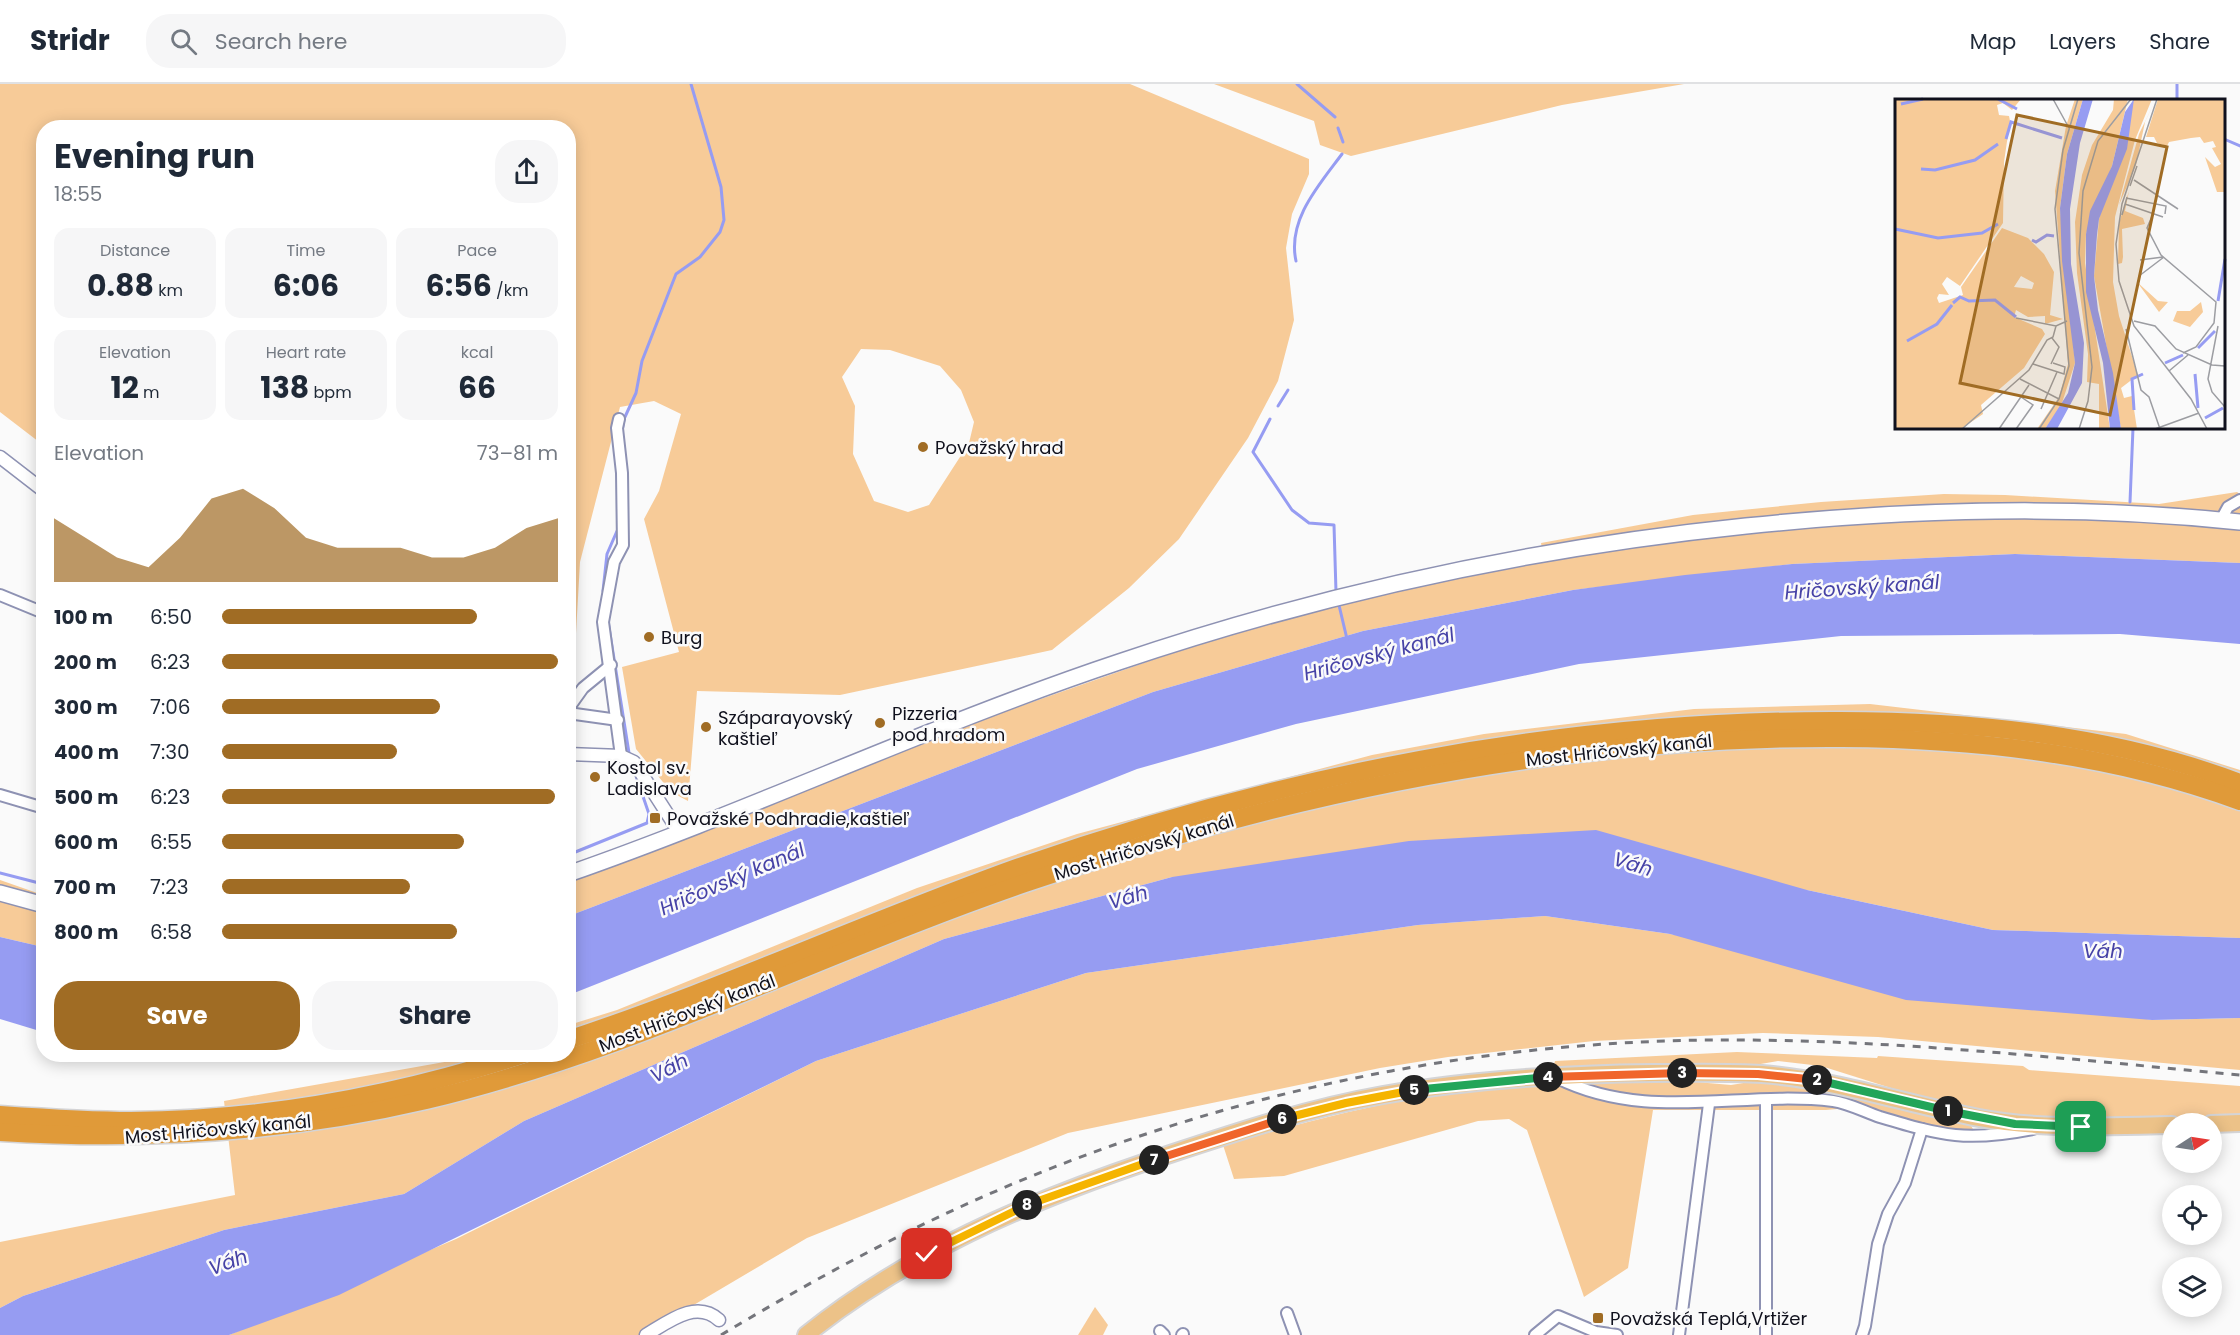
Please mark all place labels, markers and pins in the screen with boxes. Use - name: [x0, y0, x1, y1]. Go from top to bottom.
- place label: Považský hrad: [935, 435, 1064, 460]
- marker: Považský hrad: [916, 440, 930, 454]
- place label: Burg: [661, 625, 702, 650]
- marker: Burg: [642, 630, 656, 644]
- place label: Pizzeria pod hradom: [892, 701, 1005, 747]
- place label: Száparayovský kaštieľ: [718, 705, 853, 751]
- marker: Pizzeria pod hradom: [873, 716, 887, 730]
- marker: Száparayovský kaštieľ: [699, 720, 713, 734]
- place label: Kostol sv. Ladislava: [607, 755, 692, 801]
- marker: Kostol sv. Ladislava: [588, 770, 602, 784]
- place label: Považské Podhradie,kaštieľ: [667, 806, 910, 831]
- marker: Považské Podhradie,kaštieľ: [648, 811, 662, 825]
- pin: 3: [1667, 1058, 1697, 1088]
- pin: 4: [1533, 1062, 1563, 1092]
- pin: 2: [1802, 1065, 1832, 1095]
- pin: 5: [1399, 1075, 1429, 1105]
- pin: 1: [1933, 1096, 1963, 1126]
- pin: [2055, 1101, 2106, 1152]
- pin: 6: [1267, 1104, 1297, 1134]
- pin: 7: [1139, 1145, 1169, 1175]
- pin: 8: [1012, 1190, 1042, 1220]
- pin: [901, 1228, 952, 1279]
- place label: Považská Teplá,Vrtižer: [1610, 1306, 1807, 1331]
- marker: Považská Teplá,Vrtižer: [1591, 1311, 1605, 1325]

